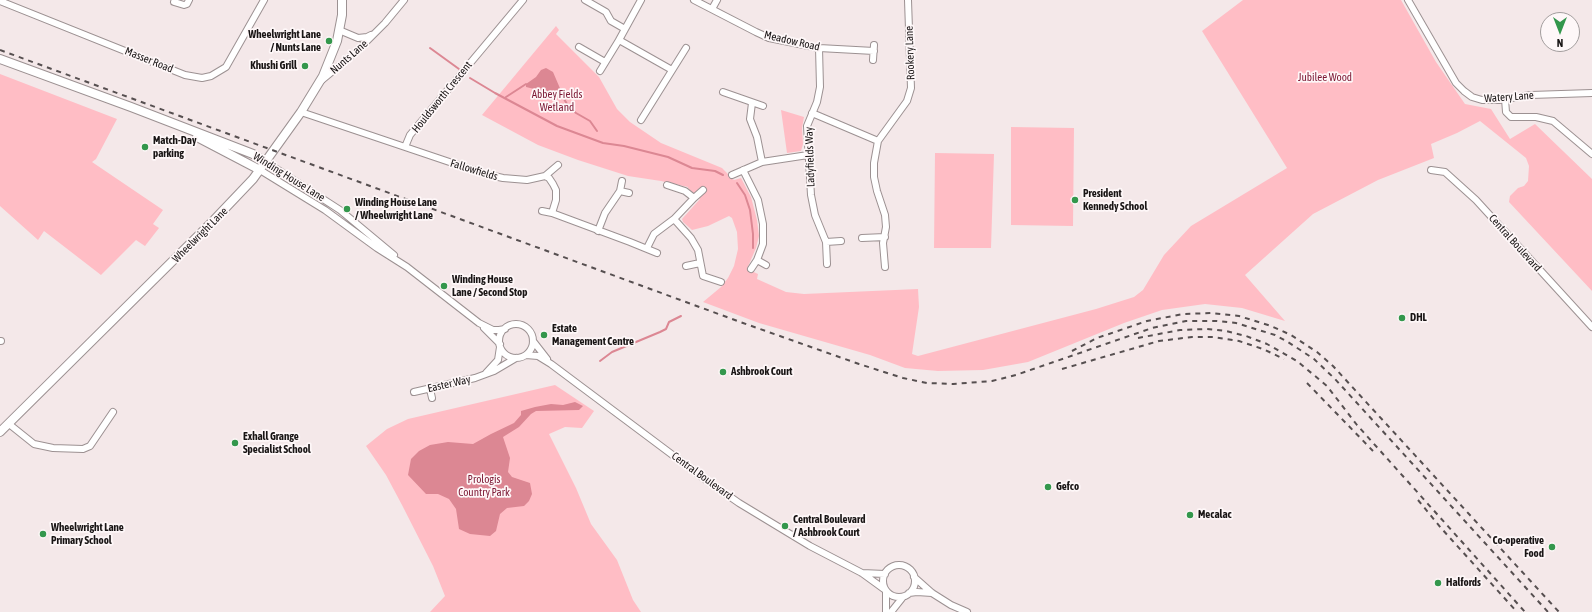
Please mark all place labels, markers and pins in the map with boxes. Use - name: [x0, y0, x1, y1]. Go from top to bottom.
- place label: Wheelwright Lane / Nunts Lane: [248, 28, 321, 54]
- marker: Wheelwright Lane / Nunts Lane: [324, 36, 334, 46]
- place label: Khushi Grill: [250, 59, 297, 73]
- marker: Khushi Grill: [300, 61, 310, 71]
- place label: Match-Day parking: [153, 134, 197, 160]
- marker: Match-Day parking: [140, 142, 150, 152]
- place label: President Kennedy School: [1083, 187, 1147, 213]
- marker: President Kennedy School: [1070, 195, 1080, 205]
- place label: Winding House Lane / Wheelwright Lane: [355, 196, 437, 222]
- marker: Winding House Lane / Wheelwright Lane: [342, 204, 352, 214]
- place label: Winding House Lane / Second Stop: [452, 273, 527, 299]
- marker: Winding House Lane / Second Stop: [439, 281, 449, 291]
- place label: DHL: [1410, 311, 1427, 325]
- marker: DHL: [1397, 313, 1407, 323]
- place label: Estate Management Centre: [552, 322, 634, 348]
- marker: Estate Management Centre: [539, 330, 549, 340]
- place label: Ashbrook Court: [731, 365, 792, 379]
- marker: Ashbrook Court: [718, 367, 728, 377]
- place label: Exhall Grange Specialist School: [243, 430, 311, 456]
- marker: Exhall Grange Specialist School: [230, 438, 240, 448]
- place label: Gefco: [1056, 480, 1079, 494]
- marker: Gefco: [1043, 482, 1053, 492]
- place label: Mecalac: [1198, 508, 1232, 522]
- marker: Mecalac: [1185, 510, 1195, 520]
- place label: Central Boulevard / Ashbrook Court: [793, 513, 865, 539]
- place label: Wheelwright Lane Primary School: [51, 521, 124, 547]
- marker: Central Boulevard / Ashbrook Court: [780, 521, 790, 531]
- marker: Wheelwright Lane Primary School: [38, 529, 48, 539]
- place label: Co-operative Food: [1492, 534, 1544, 560]
- marker: Co-operative Food: [1547, 542, 1557, 552]
- place label: Halfords: [1446, 576, 1481, 590]
- marker: Halfords: [1433, 578, 1443, 588]

